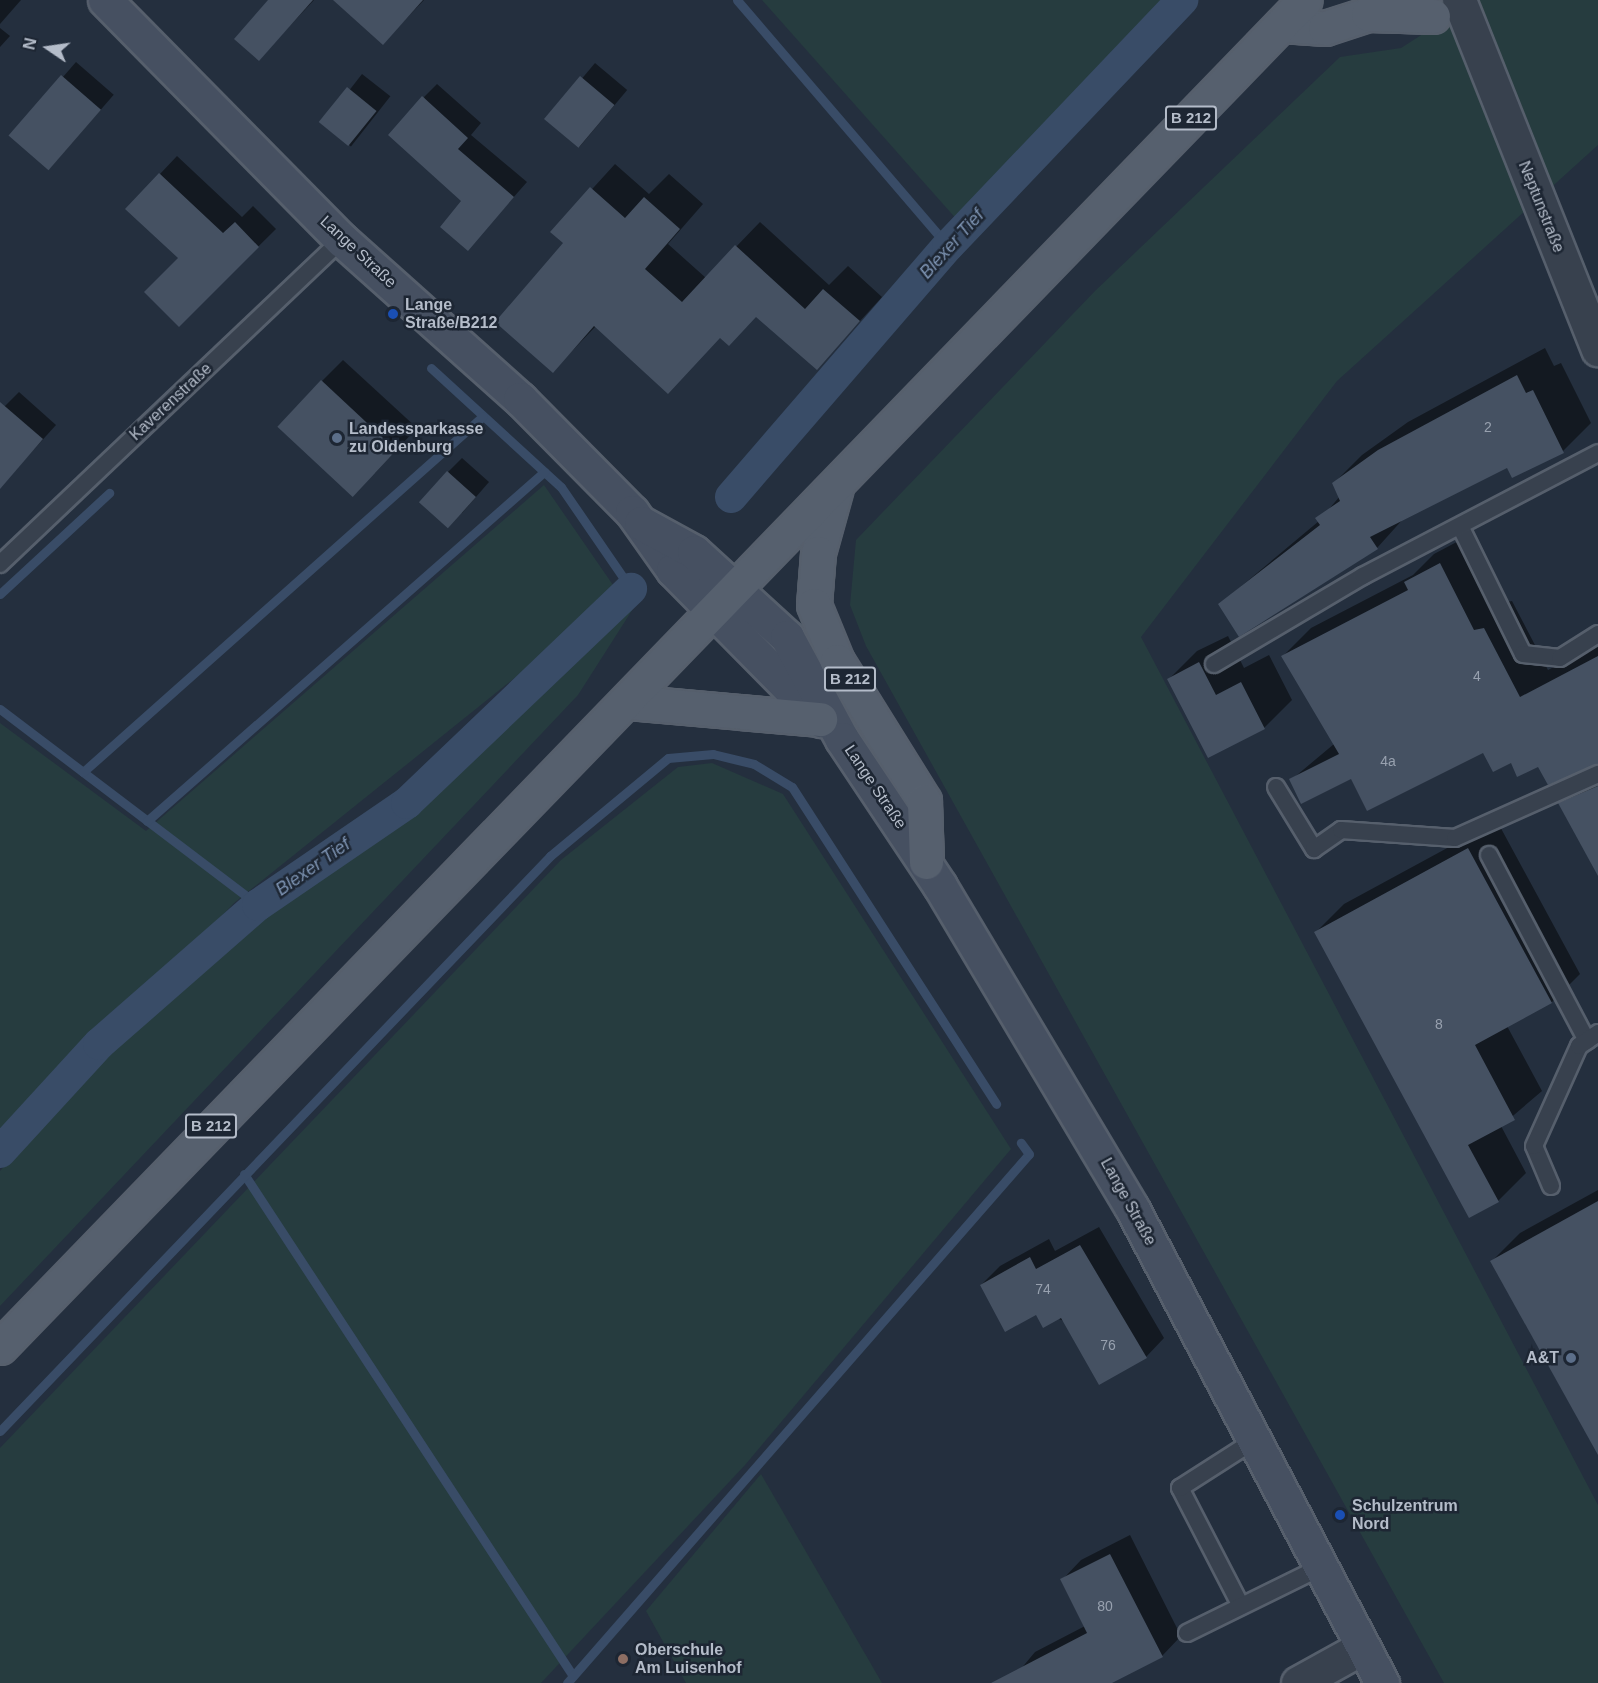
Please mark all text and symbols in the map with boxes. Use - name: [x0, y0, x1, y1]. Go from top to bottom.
- north arrow: [18, 18, 78, 78]
- text: N: [20, 36, 40, 51]
- road number: B 212: [1164, 106, 1218, 130]
- street label: Neptunstraße: [1514, 158, 1568, 256]
- water label: Blexer Tief: [915, 205, 989, 283]
- street label: Lange Straße: [316, 212, 400, 292]
- place label: Lange Straße/B212: [405, 295, 497, 333]
- marker: Lange Straße/B212: [386, 307, 400, 321]
- street label: Kaverenstraße: [126, 359, 216, 445]
- place label: Landessparkasse zu Oldenburg: [349, 419, 483, 457]
- house number: 2: [1484, 419, 1492, 435]
- marker: Landessparkasse zu Oldenburg: [330, 431, 344, 445]
- road number: B 212: [823, 667, 877, 691]
- house number: 4: [1473, 668, 1481, 684]
- street label: Lange Straße: [840, 741, 910, 833]
- house number: 4a: [1380, 753, 1396, 769]
- water label: Blexer Tief: [272, 834, 354, 900]
- house number: 8: [1435, 1016, 1443, 1032]
- road number: B 212: [184, 1114, 238, 1138]
- street label: Lange Straße: [1096, 1155, 1160, 1249]
- house number: 74: [1035, 1281, 1051, 1297]
- house number: 76: [1100, 1337, 1116, 1353]
- place label: A&T: [1526, 1348, 1559, 1368]
- marker: A&T: [1564, 1351, 1578, 1365]
- place label: Schulzentrum Nord: [1352, 1496, 1458, 1534]
- marker: Schulzentrum Nord: [1333, 1508, 1347, 1522]
- house number: 80: [1097, 1598, 1113, 1614]
- place label: Oberschule Am Luisenhof: [635, 1640, 742, 1678]
- marker: Oberschule Am Luisenhof: [616, 1652, 630, 1666]

